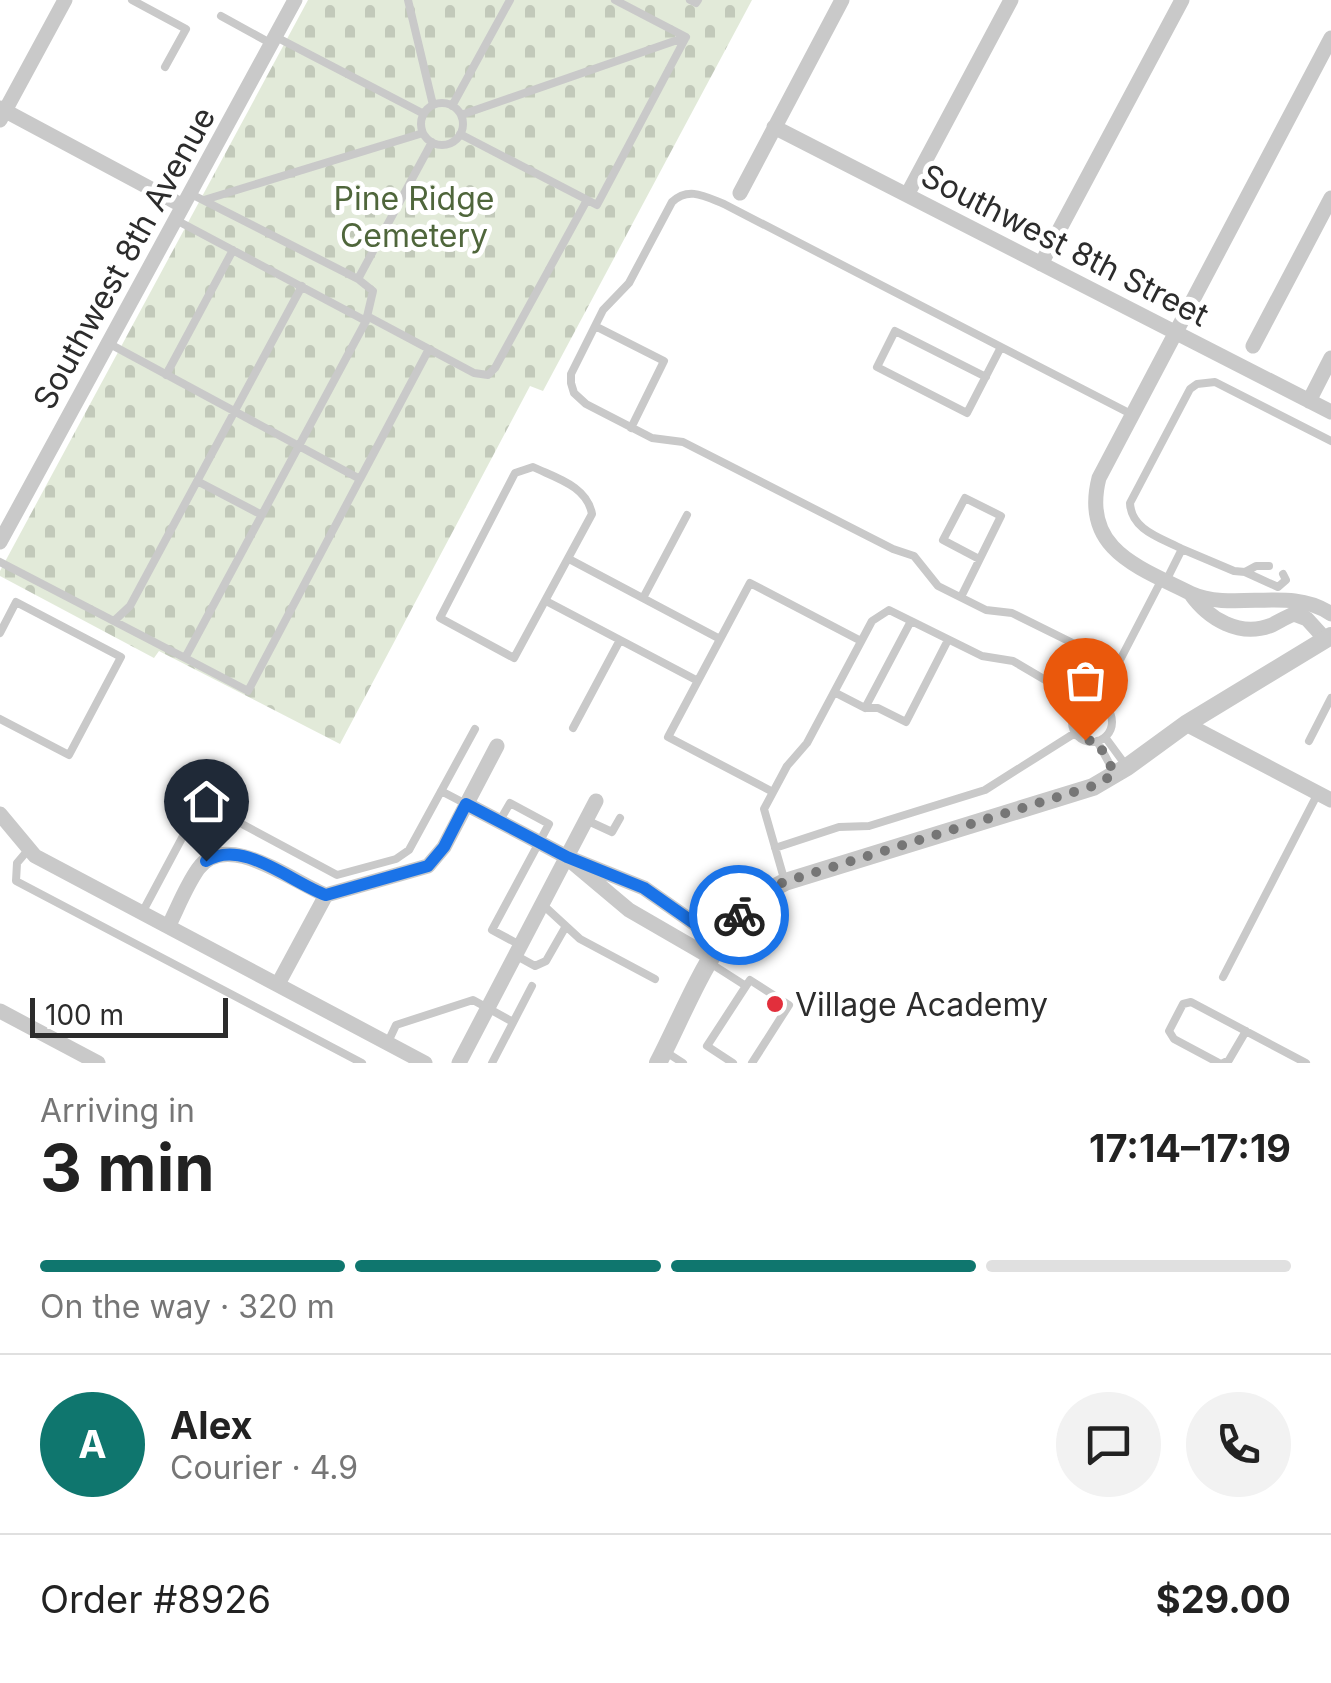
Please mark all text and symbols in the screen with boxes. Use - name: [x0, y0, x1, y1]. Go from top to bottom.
- street label: Southwest 8th Avenue: [25, 100, 223, 416]
- street label: Southwest 8th Street: [915, 156, 1215, 334]
- park label: Pine Ridge Cemetery: [334, 179, 494, 255]
- pin: [1043, 638, 1128, 741]
- icon: bag: [1058, 653, 1113, 708]
- pin: [164, 759, 249, 862]
- icon: home: [179, 774, 234, 829]
- courier: [689, 865, 789, 965]
- icon: bike: [712, 888, 767, 943]
- place label: Village Academy: [795, 985, 1048, 1024]
- scale bar: [30, 993, 228, 1038]
- marker: Village Academy: [764, 993, 786, 1015]
- text: 100 m: [45, 998, 124, 1032]
- text: Arriving in: [40, 1091, 195, 1130]
- text: 17:14–17:19: [1089, 1125, 1291, 1171]
- text: 3 min: [40, 1128, 215, 1207]
- text: On the way · 320 m: [40, 1287, 335, 1326]
- button: chat: [1056, 1392, 1161, 1497]
- button: phone: [1186, 1392, 1291, 1497]
- text: Alex: [170, 1402, 253, 1448]
- text: A: [78, 1421, 107, 1467]
- text: Courier · 4.9: [170, 1448, 358, 1487]
- text: Order #8926: [40, 1576, 271, 1622]
- text: $29.00: [1156, 1576, 1291, 1622]

